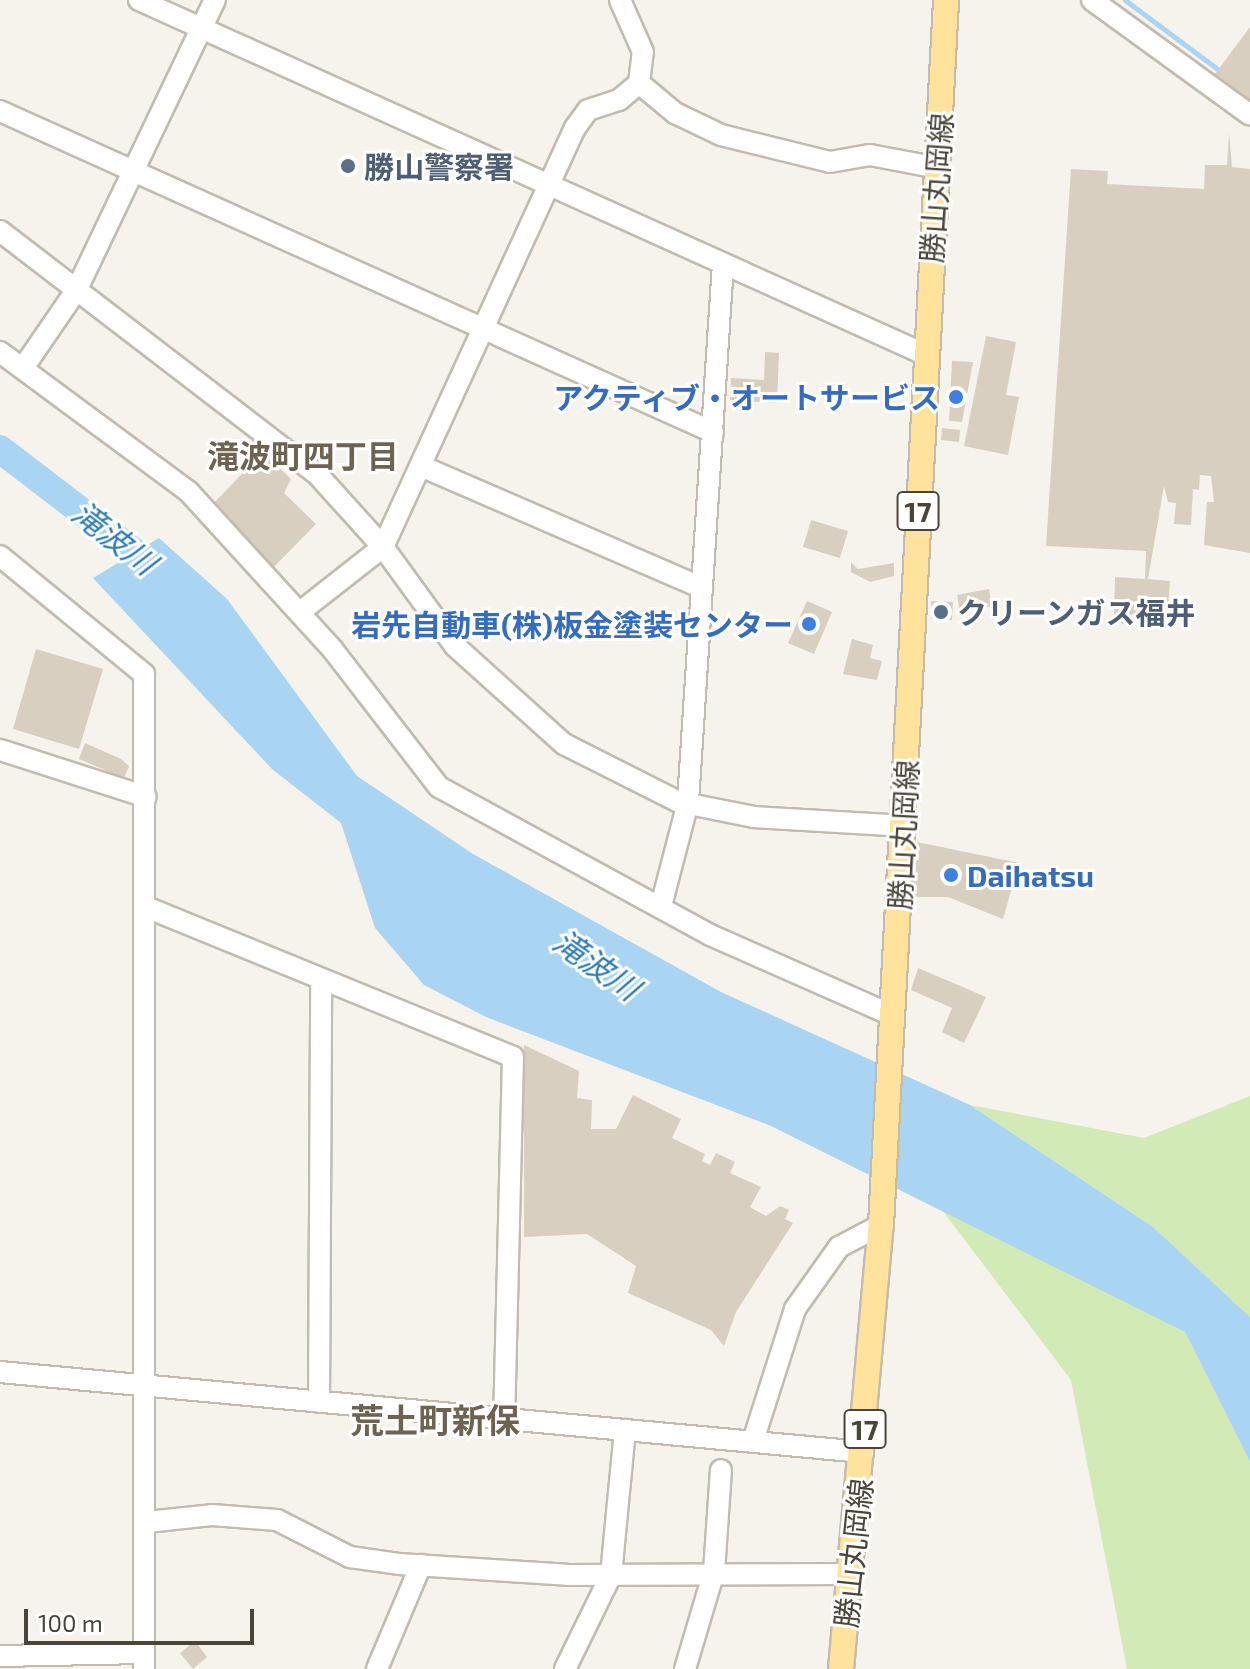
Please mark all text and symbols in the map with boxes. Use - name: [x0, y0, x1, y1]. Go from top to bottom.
- street label: 勝山丸岡線: [913, 112, 959, 264]
- place label: 勝山警察署: [364, 148, 514, 184]
- marker: 勝山警察署: [339, 157, 357, 175]
- place label: アクティブ・オートサービス: [550, 379, 940, 415]
- marker: アクティブ・オートサービス: [947, 388, 965, 406]
- district label: 滝波町四丁目: [207, 436, 399, 474]
- road number: 17: [896, 487, 940, 535]
- water label: 滝波川: [65, 492, 165, 582]
- place label: クリーンガス福井: [957, 594, 1197, 630]
- marker: クリーンガス福井: [932, 603, 950, 621]
- place label: 岩先自動車(株)板金塗装センター: [351, 606, 793, 642]
- marker: 岩先自動車(株)板金塗装センター: [800, 615, 818, 633]
- street label: 勝山丸岡線: [881, 759, 925, 911]
- place label: Daihatsu: [967, 857, 1094, 893]
- marker: Daihatsu: [942, 866, 960, 884]
- water label: 滝波川: [547, 921, 647, 1007]
- district label: 荒土町新保: [350, 1400, 520, 1440]
- road number: 17: [843, 1405, 887, 1453]
- street label: 勝山丸岡線: [827, 1477, 879, 1629]
- scale bar: [28, 1593, 258, 1643]
- text: 100 m: [38, 1608, 103, 1637]

